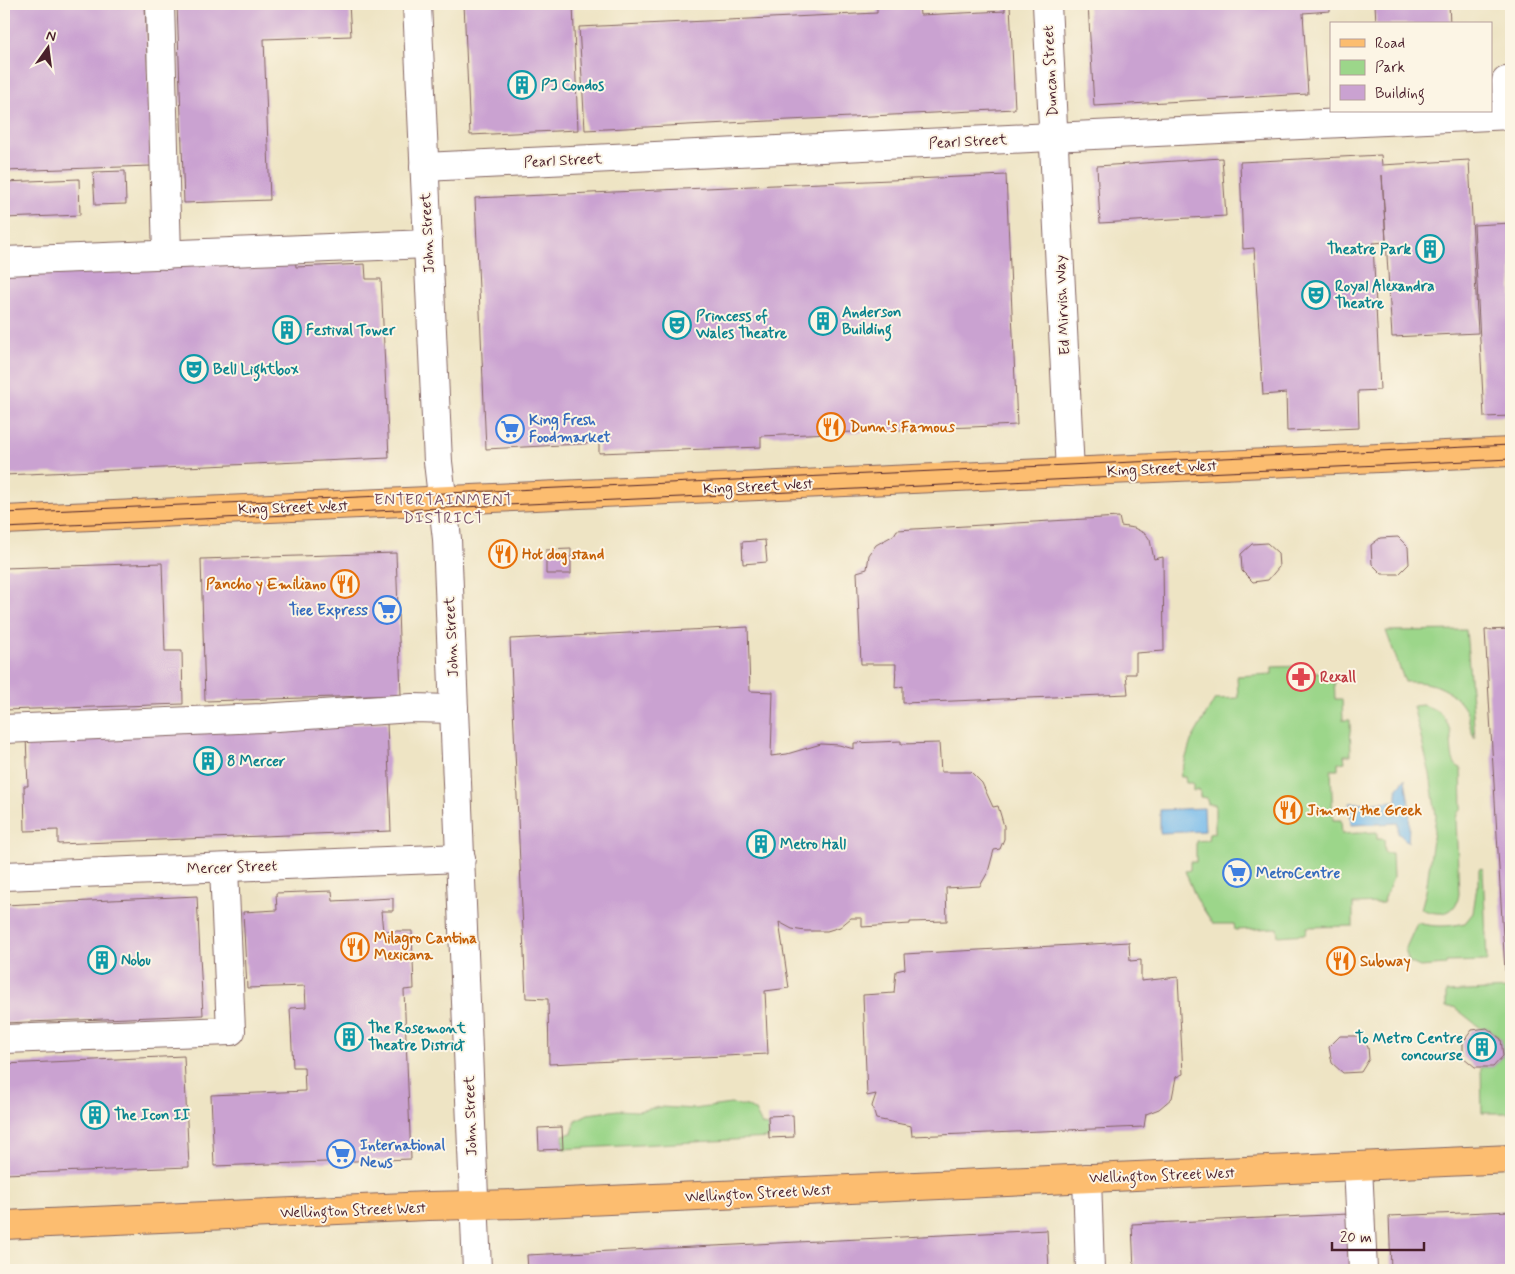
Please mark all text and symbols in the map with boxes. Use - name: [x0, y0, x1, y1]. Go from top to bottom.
- north arrow: [22, 22, 72, 72]
- legend: [1330, 22, 1492, 112]
- street label: Duncan Street: [1039, 24, 1063, 117]
- text: N: [44, 26, 58, 46]
- text: Road: [1375, 34, 1405, 54]
- text: Park: [1375, 58, 1405, 78]
- building icon: PJ Condos: [507, 70, 537, 100]
- place label: PJ Condos: [541, 76, 604, 96]
- text: Building: [1375, 84, 1425, 105]
- street label: Pearl Street: [928, 130, 1008, 154]
- street label: Pearl Street: [523, 149, 603, 173]
- street label: John Street: [416, 192, 440, 274]
- building icon: Theatre Park: [1415, 234, 1445, 264]
- place label: Theatre Park: [1327, 240, 1411, 260]
- street label: Ed Mirvish Way: [1050, 254, 1076, 356]
- place label: Royal Alexandra Theatre: [1335, 277, 1435, 314]
- theatre icon: Royal Alexandra Theatre: [1301, 280, 1331, 310]
- place label: Anderson Building: [842, 303, 902, 342]
- building icon: Anderson Building: [808, 306, 838, 336]
- place label: Princess of Wales Theatre: [695, 307, 787, 344]
- theatre icon: Princess of Wales Theatre: [662, 310, 692, 340]
- building icon: Festival Tower: [272, 315, 302, 345]
- place label: Festival Tower: [306, 321, 396, 341]
- theatre icon: Bell Lightbox: [179, 354, 209, 384]
- place label: Bell Lightbox: [213, 360, 299, 382]
- place label: King Fresh Foodmarket: [529, 411, 611, 448]
- restaurant icon: Dunn's Famous: [816, 412, 846, 442]
- supermarket icon: King Fresh Foodmarket: [495, 414, 525, 444]
- place label: Dunn's Famous: [850, 418, 955, 438]
- street label: King Street West: [1107, 456, 1218, 483]
- street label: King Street West: [703, 474, 814, 501]
- district label: ENTERTAINMENT DISTRICT: [374, 490, 514, 529]
- street label: King Street West: [238, 496, 349, 521]
- restaurant icon: Hot dog stand: [488, 539, 518, 569]
- place label: Hot dog stand: [522, 545, 605, 566]
- restaurant icon: Pancho y Emiliano: [330, 569, 360, 599]
- place label: Pancho y Emiliano: [206, 575, 326, 595]
- supermarket icon: Tiee Express: [372, 595, 402, 625]
- street label: John Street: [440, 596, 464, 678]
- place label: Tiee Express: [289, 601, 368, 621]
- pharmacy icon: Rexall: [1286, 662, 1316, 692]
- place label: Rexall: [1320, 668, 1356, 688]
- building icon: 8 Mercer: [193, 746, 223, 776]
- place label: 8 Mercer: [227, 752, 286, 772]
- restaurant icon: Jimmy the Greek: [1273, 795, 1303, 825]
- place label: Jimmy the Greek: [1307, 801, 1422, 821]
- building icon: Metro Hall: [746, 829, 776, 859]
- place label: Metro Hall: [780, 835, 846, 855]
- street label: Mercer Street: [187, 856, 278, 880]
- supermarket icon: MetroCentre: [1222, 858, 1252, 888]
- place label: MetroCentre: [1256, 864, 1341, 884]
- place label: Milagro Cantina Mexicana: [374, 929, 477, 966]
- restaurant icon: Milagro Cantina Mexicana: [340, 932, 370, 962]
- building icon: Nobu: [87, 945, 117, 975]
- restaurant icon: Subway: [1326, 946, 1356, 976]
- place label: Nobu: [121, 951, 151, 971]
- place label: Subway: [1360, 952, 1411, 972]
- place label: The Rosemont Theatre District: [368, 1019, 467, 1056]
- building icon: The Rosemont Theatre District: [334, 1022, 364, 1052]
- place label: To Metro Centre concourse: [1355, 1029, 1464, 1066]
- building icon: To Metro Centre concourse: [1467, 1032, 1497, 1062]
- street label: John Street: [460, 1075, 482, 1157]
- building icon: The Icon II: [80, 1100, 110, 1130]
- place label: The Icon II: [114, 1106, 190, 1126]
- place label: International News: [360, 1136, 445, 1173]
- supermarket icon: International News: [326, 1139, 356, 1169]
- street label: Wellington Street West: [1089, 1163, 1236, 1190]
- street label: Wellington Street West: [685, 1180, 832, 1209]
- street label: Wellington Street West: [280, 1198, 427, 1225]
- scale bar: [1332, 1219, 1425, 1251]
- text: 20 m: [1340, 1228, 1372, 1248]

